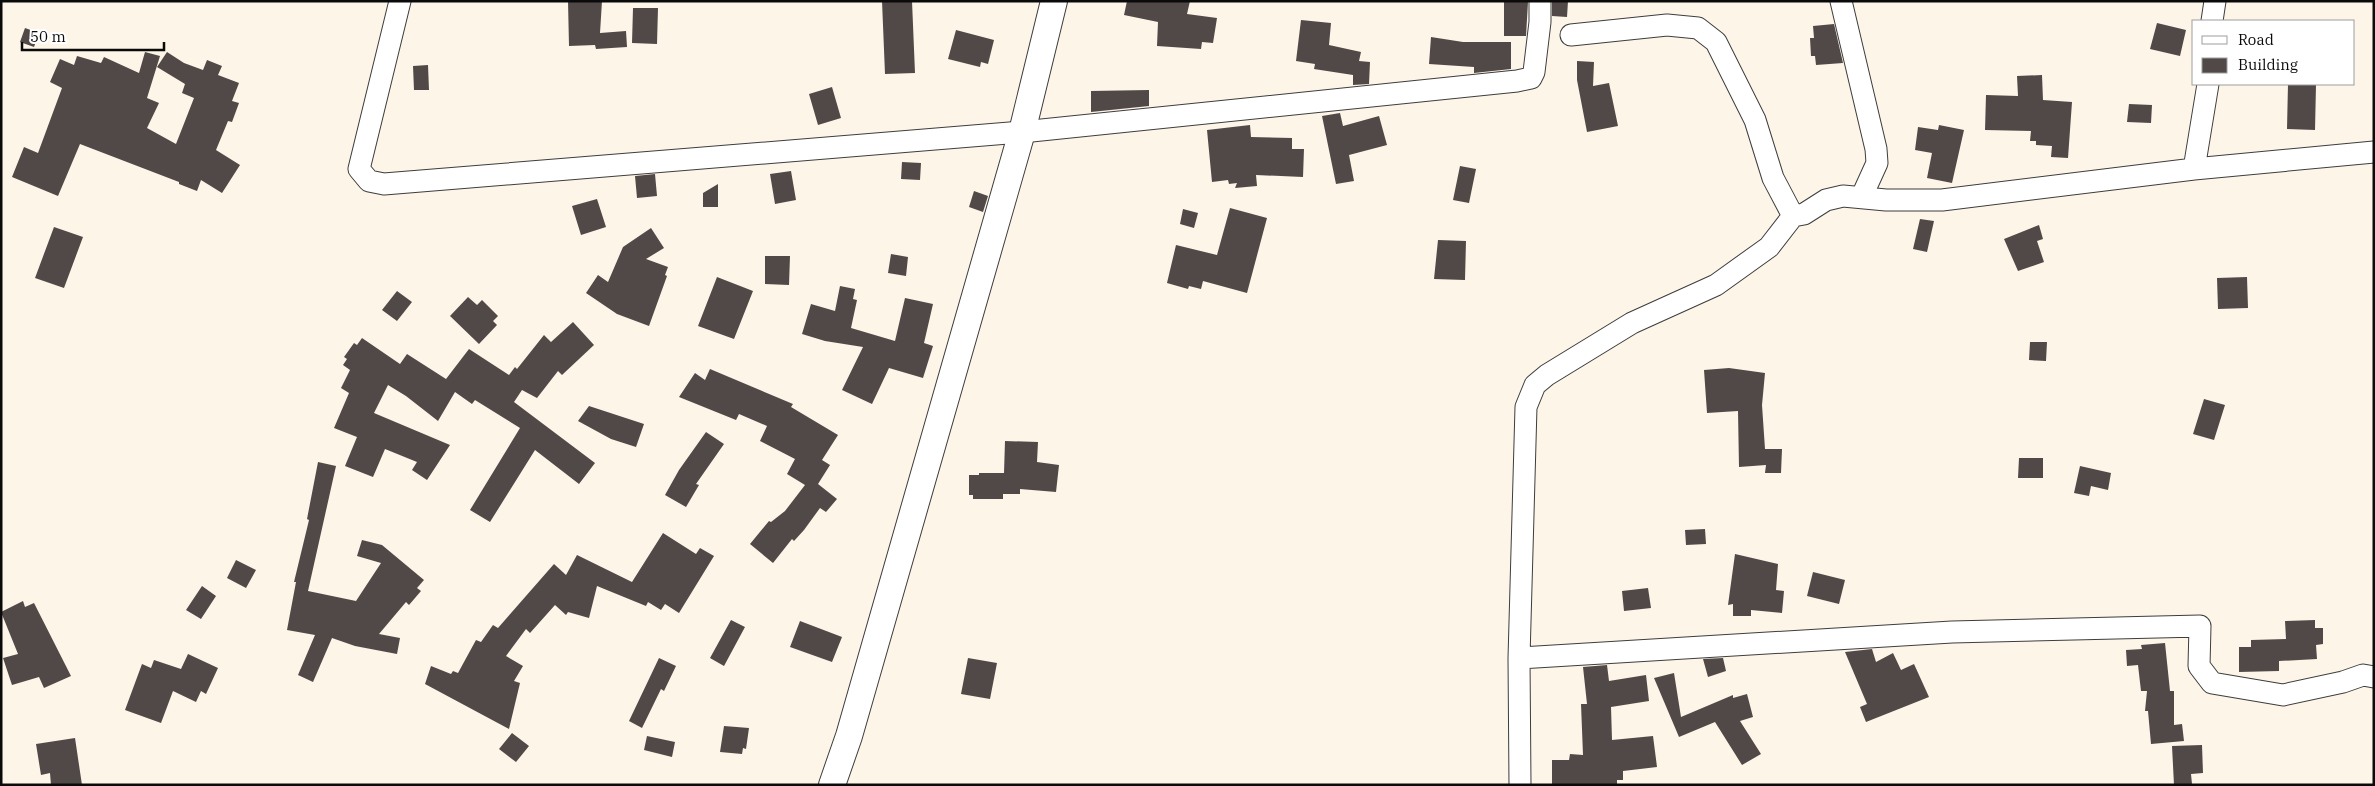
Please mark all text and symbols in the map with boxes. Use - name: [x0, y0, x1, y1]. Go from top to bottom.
- scale bar: [22, 20, 165, 52]
- legend: [2192, 20, 2355, 85]
- text: 50 m: [30, 27, 66, 46]
- text: Road: [2238, 30, 2274, 49]
- text: Building: [2238, 55, 2298, 74]

